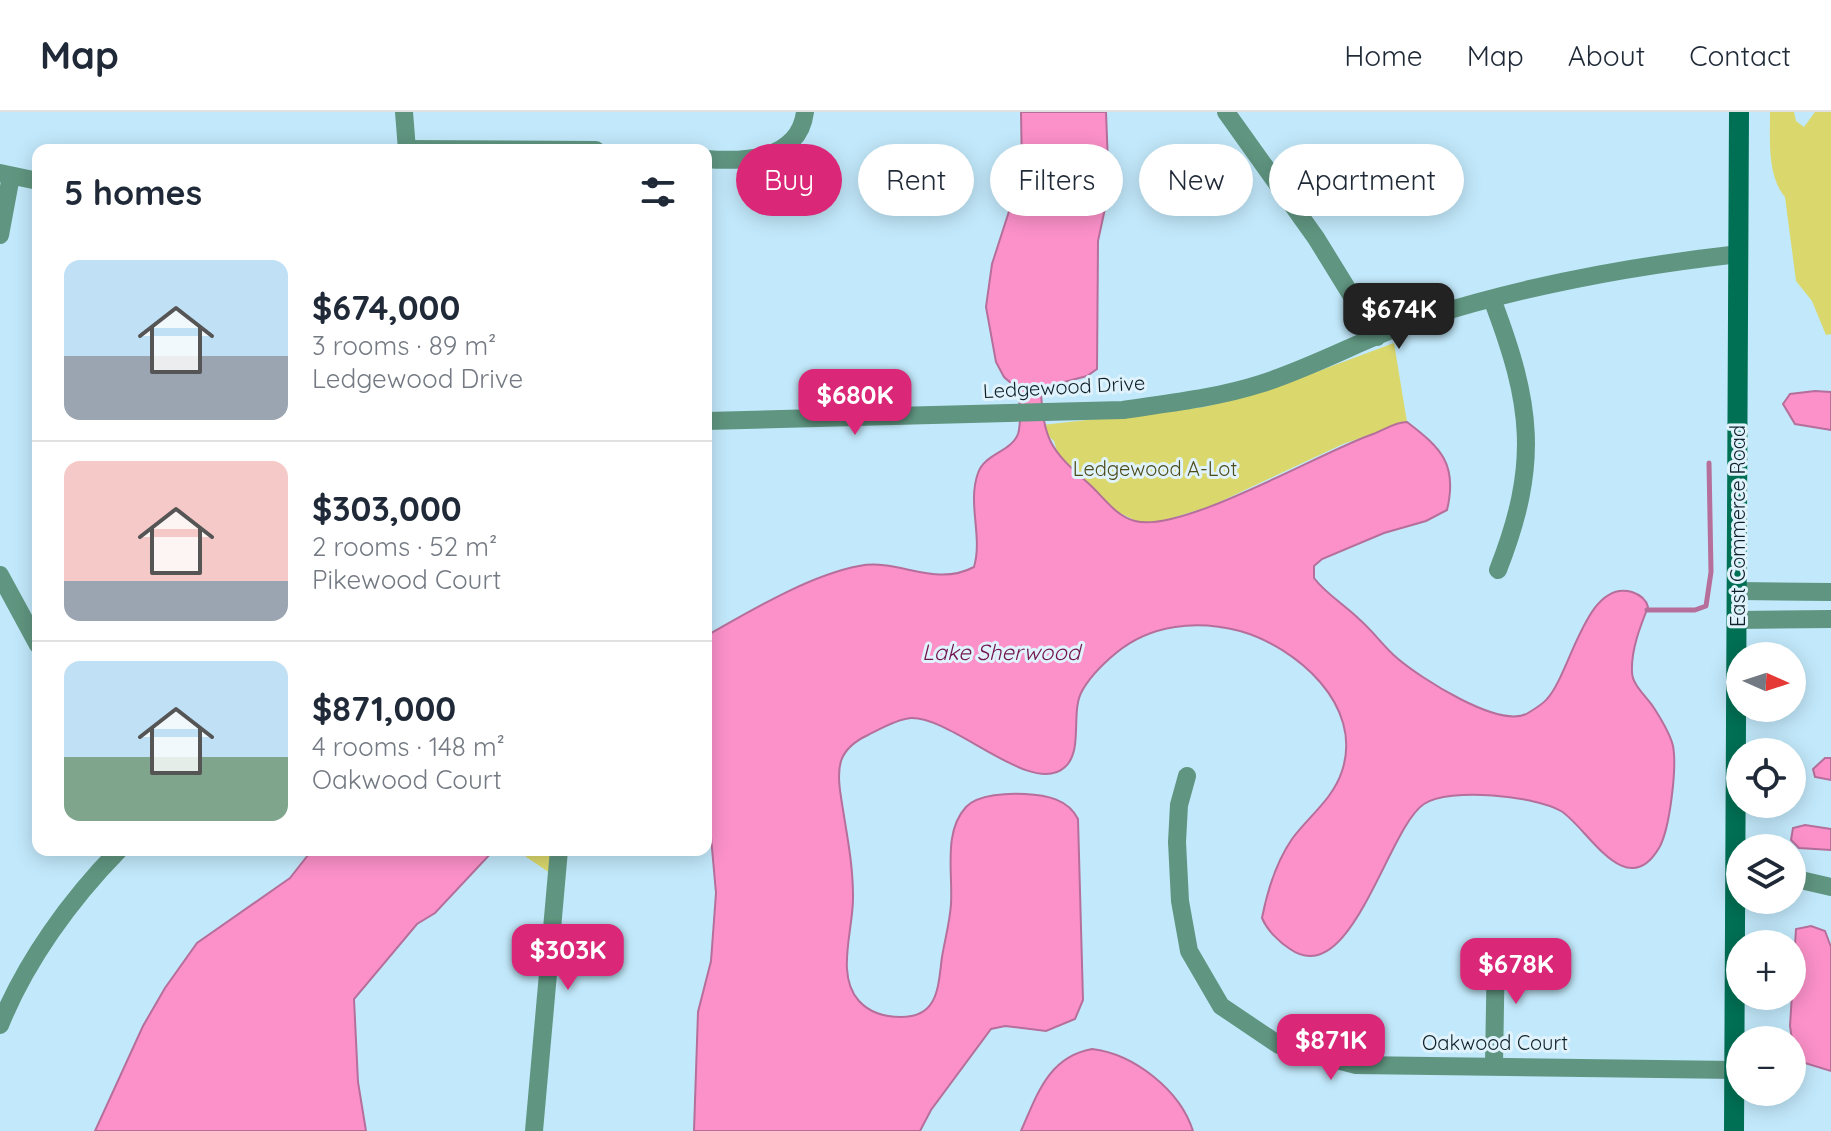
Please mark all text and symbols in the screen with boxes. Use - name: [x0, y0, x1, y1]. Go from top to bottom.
- text: Map: [40, 31, 119, 79]
- text: Home: [1344, 38, 1423, 73]
- text: Map: [1467, 38, 1524, 73]
- text: About: [1568, 38, 1645, 73]
- text: Contact: [1689, 38, 1791, 73]
- chip: Buy: [736, 144, 842, 216]
- chip: Rent: [858, 144, 974, 216]
- chip: Filters: [990, 144, 1123, 216]
- chip: New: [1139, 144, 1253, 216]
- chip: Apartment: [1269, 144, 1464, 216]
- icon: filters: [636, 170, 680, 214]
- text: 5 homes: [64, 171, 202, 214]
- pin: $674K: [1343, 283, 1455, 351]
- text: $674,000: [312, 286, 460, 329]
- icon: home: [128, 292, 224, 388]
- text: $674K: [1361, 292, 1437, 325]
- text: 3 rooms · 89 m²: [312, 329, 496, 362]
- text: Ledgewood Drive: [312, 362, 523, 395]
- pin: $680K: [799, 369, 911, 437]
- street label: Ledgewood Drive: [982, 370, 1146, 403]
- text: $680K: [816, 378, 894, 411]
- street label: East Commerce Road: [1725, 425, 1750, 627]
- park label: Ledgewood A-Lot: [1073, 456, 1237, 481]
- text: $303,000: [312, 487, 462, 530]
- icon: home: [128, 493, 224, 589]
- text: 2 rooms · 52 m²: [312, 530, 497, 563]
- text: Pikewood Court: [312, 563, 501, 596]
- water label: Lake Sherwood: [922, 638, 1083, 666]
- north arrow: [1726, 642, 1806, 722]
- map controls: [1726, 642, 1806, 1106]
- text: $871,000: [312, 687, 456, 730]
- icon: home: [128, 693, 224, 789]
- text: 4 rooms · 148 m²: [312, 730, 505, 763]
- button: locate: [1726, 738, 1806, 818]
- text: Oakwood Court: [312, 763, 502, 796]
- button: layers: [1726, 834, 1806, 914]
- pin: $303K: [512, 924, 624, 992]
- button: +: [1726, 930, 1806, 1010]
- text: $303K: [530, 933, 606, 966]
- pin: $678K: [1460, 938, 1572, 1006]
- text: $678K: [1478, 947, 1554, 980]
- pin: $871K: [1275, 1014, 1387, 1082]
- text: $871K: [1295, 1023, 1367, 1056]
- button: −: [1726, 1026, 1806, 1106]
- street label: Oakwood Court: [1422, 1030, 1568, 1055]

